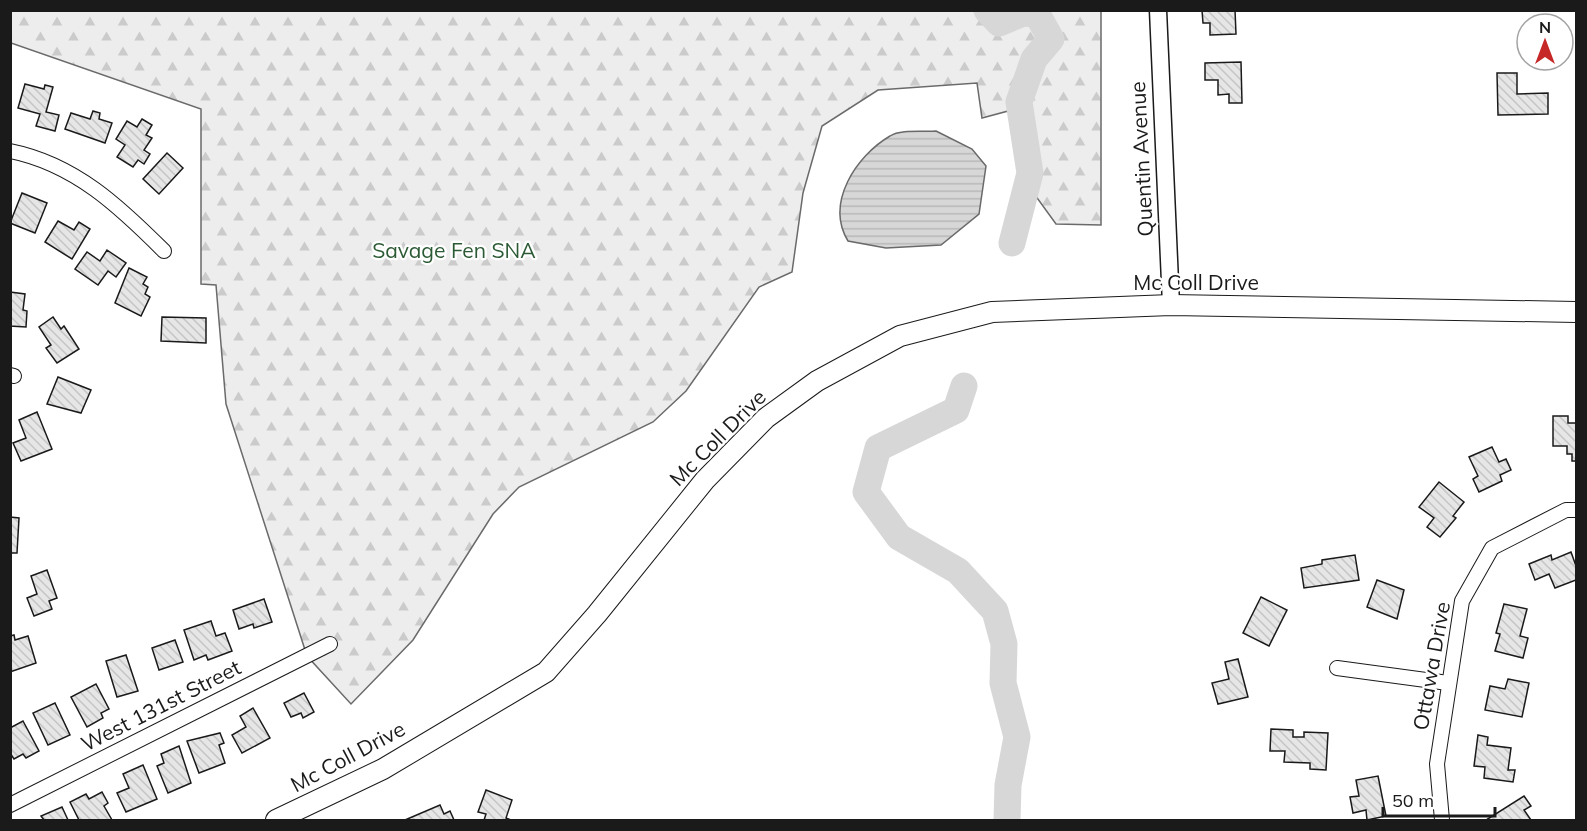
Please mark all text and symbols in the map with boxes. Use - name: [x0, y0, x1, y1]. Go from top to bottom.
- north arrow: [1515, 12, 1575, 72]
- text: N: [1539, 17, 1551, 37]
- street label: Quentin Avenue: [1124, 81, 1158, 237]
- park label: Savage Fen SNA: [372, 237, 536, 263]
- street label: Mc Coll Drive: [1133, 269, 1259, 295]
- street label: Mc Coll Drive: [664, 384, 771, 491]
- street label: Ottawa Drive: [1407, 600, 1455, 732]
- street label: West 131st Street: [76, 654, 245, 757]
- street label: Mc Coll Drive: [286, 715, 409, 797]
- scale bar: [1383, 780, 1496, 818]
- text: 50 m: [1392, 789, 1434, 812]

